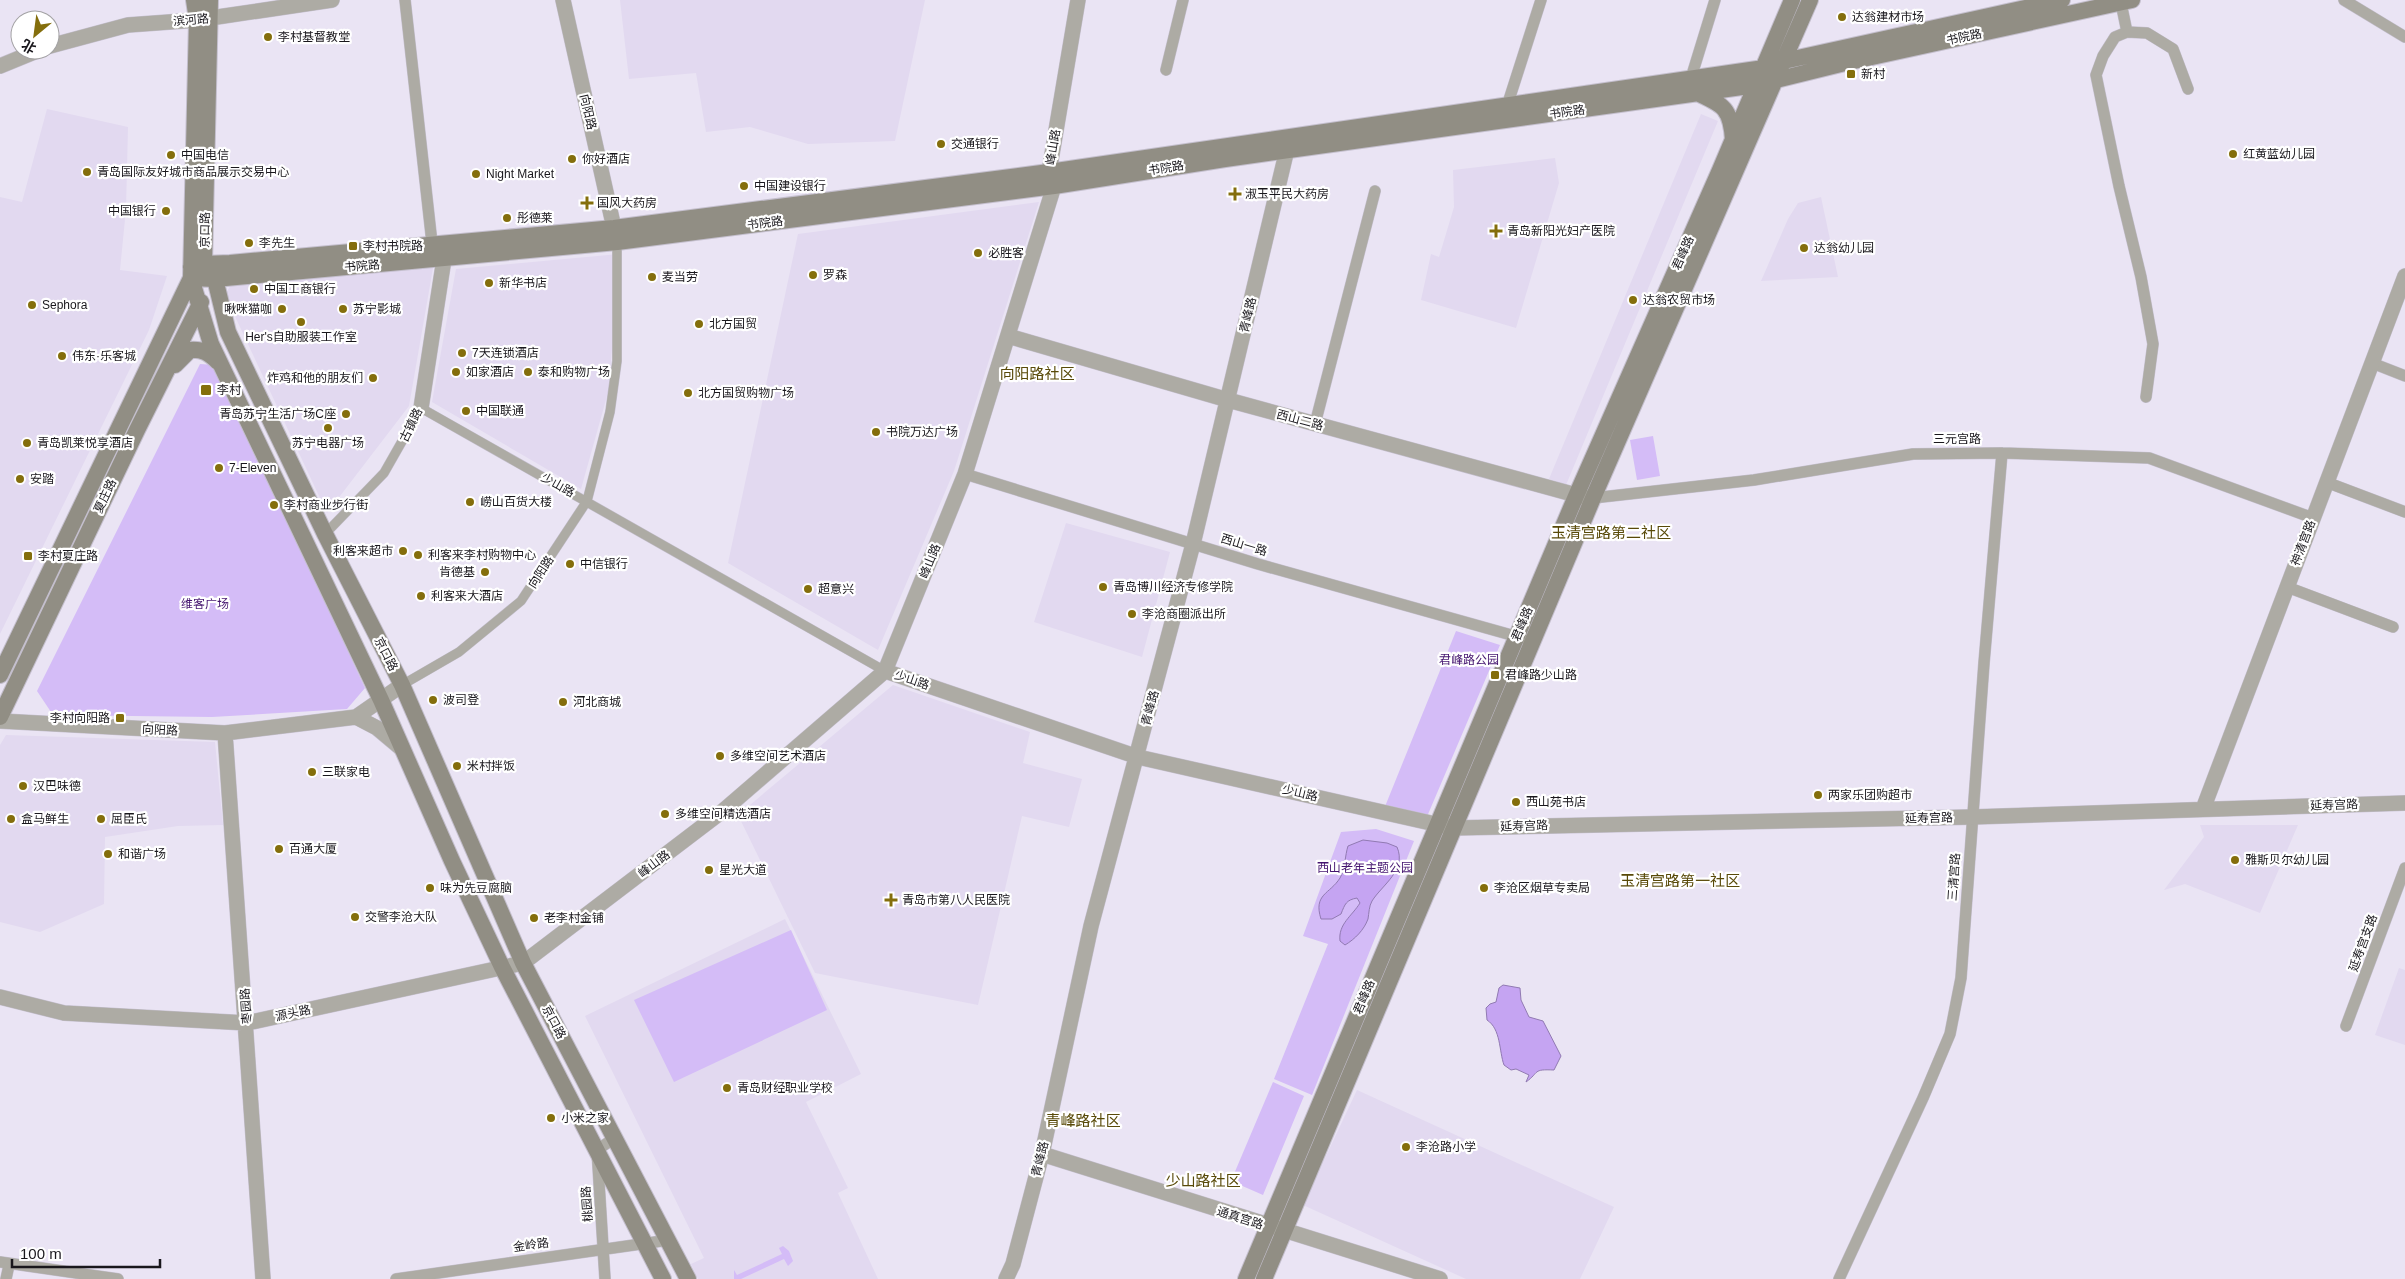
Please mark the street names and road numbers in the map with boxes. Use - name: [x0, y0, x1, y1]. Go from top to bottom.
- street label: 滨河路: [172, 11, 210, 29]
- street label: 书院路: [1945, 26, 1983, 48]
- street label: 向阳路: [577, 93, 599, 131]
- street label: 书院路: [1548, 103, 1586, 121]
- street label: 峰山路: [1043, 128, 1063, 166]
- street label: 书院路: [1147, 158, 1185, 178]
- street label: 京口路: [198, 212, 212, 248]
- street label: 书院路: [746, 214, 784, 232]
- street label: 君峰路: [1669, 234, 1697, 272]
- street label: 书院路: [343, 257, 381, 275]
- street label: 青峰路: [1237, 296, 1259, 334]
- street label: 古镇路: [397, 406, 425, 444]
- street label: 西山二路: [1275, 407, 1325, 433]
- street label: 三元宫路: [1933, 432, 1981, 446]
- street label: 少山路: [539, 470, 577, 500]
- street label: 夏庄路: [91, 477, 119, 515]
- street label: 神清宫路: [2288, 518, 2318, 568]
- street label: 西山一路: [1219, 531, 1269, 559]
- street label: 峰山路: [917, 542, 943, 580]
- street label: 向阳路: [525, 553, 557, 591]
- street label: 君峰路: [1509, 605, 1535, 643]
- street label: 京口路: [372, 635, 400, 673]
- street label: 少山路: [893, 668, 931, 692]
- street label: 青峰路: [1139, 689, 1161, 727]
- street label: 向阳路: [142, 722, 178, 738]
- street label: 少山路: [1281, 782, 1319, 804]
- street label: 延寿宫路: [2310, 797, 2358, 813]
- street label: 延寿宫路: [1905, 811, 1953, 825]
- street label: 延寿宫路: [1500, 818, 1548, 834]
- street label: 峰山路: [635, 848, 673, 880]
- street label: 三清宫路: [1945, 853, 1963, 901]
- street label: 延寿宫支路: [2346, 912, 2380, 974]
- street label: 君峰路: [1351, 978, 1377, 1016]
- street label: 枣园路: [238, 988, 254, 1024]
- street label: 源头路: [274, 1002, 312, 1024]
- street label: 京口路: [539, 1003, 569, 1041]
- street label: 青峰路: [1029, 1140, 1051, 1178]
- street label: 桃园路: [579, 1186, 595, 1222]
- street label: 通真宫路: [1215, 1204, 1265, 1232]
- street label: 金岭路: [512, 1236, 550, 1254]

